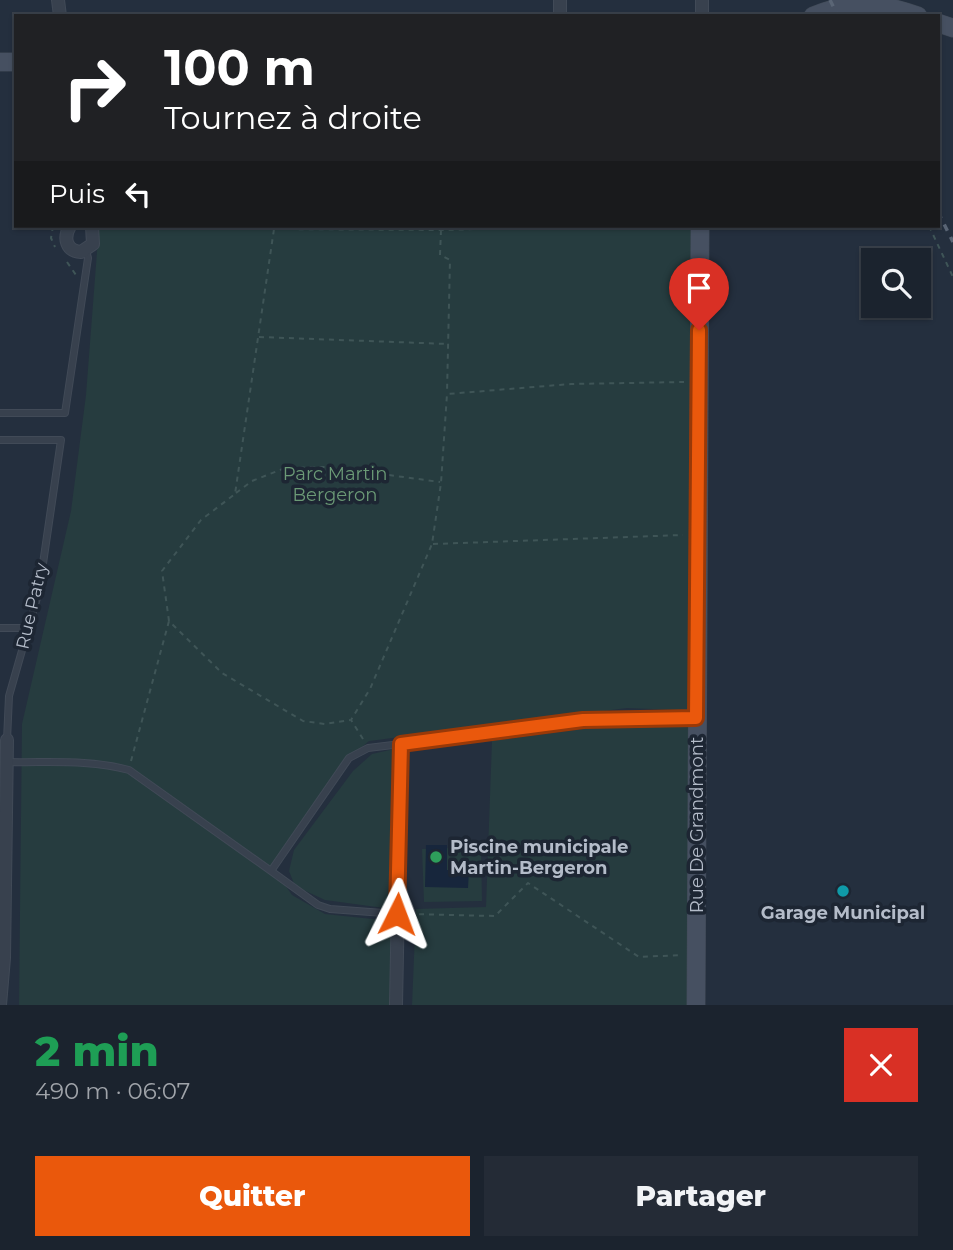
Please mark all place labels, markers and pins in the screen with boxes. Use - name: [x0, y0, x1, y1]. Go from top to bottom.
- pin: [669, 258, 729, 330]
- place label: Piscine municipale Martin-Bergeron: [450, 836, 628, 879]
- marker: Piscine municipale Martin-Bergeron: [428, 849, 444, 865]
- marker: Garage Municipal: [835, 883, 851, 899]
- place label: Garage Municipal: [761, 902, 925, 924]

